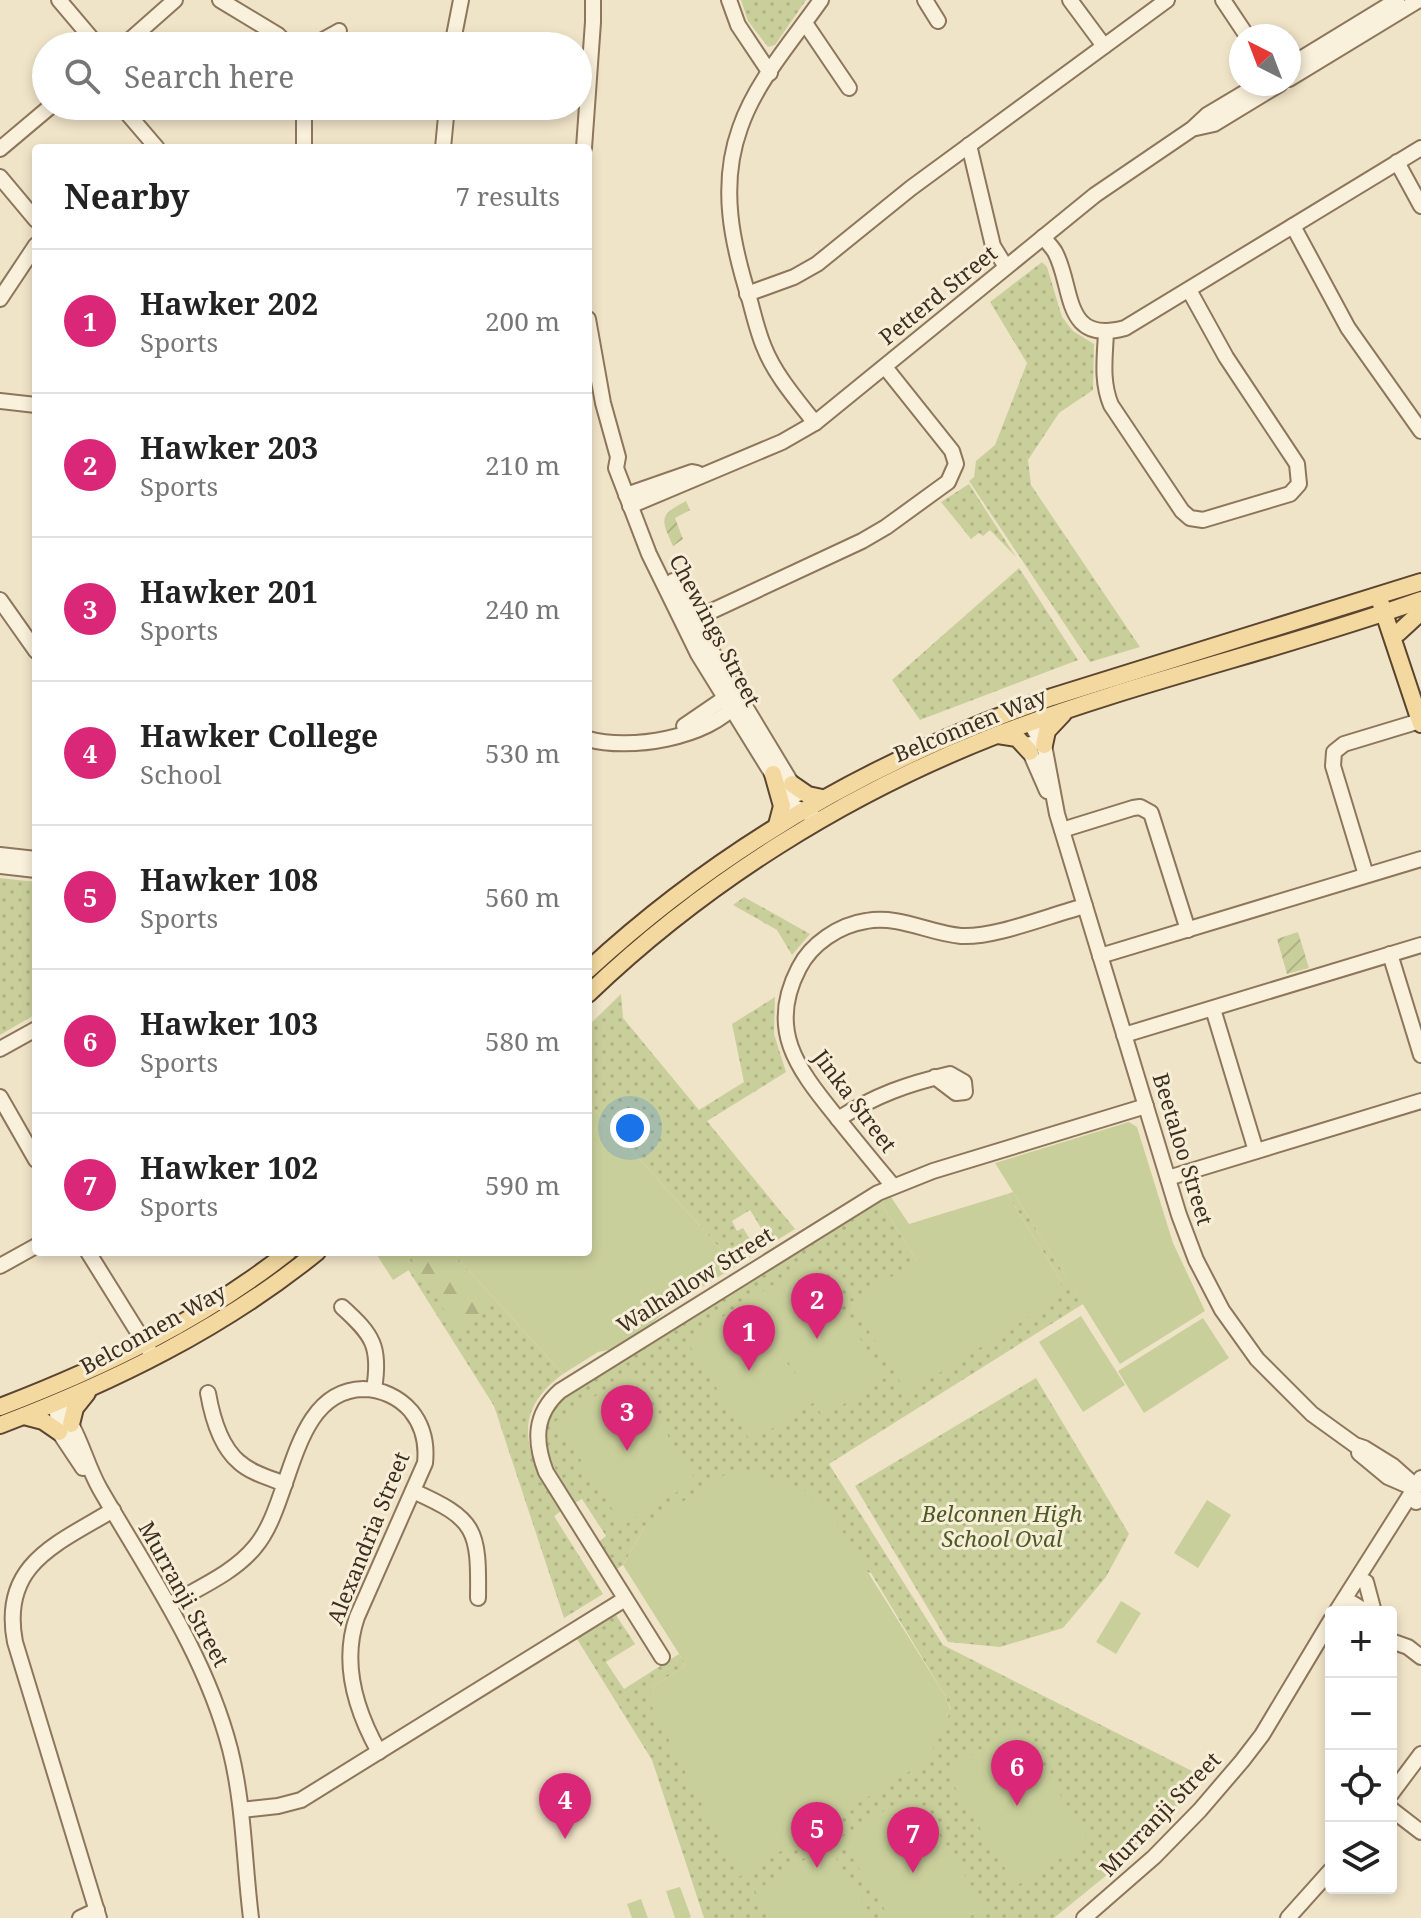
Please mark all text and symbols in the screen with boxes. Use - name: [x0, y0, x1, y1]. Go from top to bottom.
- north arrow: [1229, 24, 1301, 96]
- search box: [32, 32, 592, 120]
- icon: search: [60, 54, 104, 98]
- text: Search here: [124, 56, 294, 97]
- text: Nearby: [64, 173, 190, 219]
- text: 7 results: [455, 178, 560, 214]
- street label: Petterd Street: [872, 237, 1003, 351]
- text: Hawker 202: [140, 283, 318, 324]
- text: 1: [83, 303, 97, 339]
- text: 200 m: [485, 303, 560, 339]
- text: Sports: [140, 324, 218, 360]
- text: Hawker 203: [140, 427, 318, 468]
- text: 2: [83, 447, 97, 483]
- text: 210 m: [485, 447, 560, 483]
- text: Sports: [140, 468, 218, 504]
- street label: Chewings Street: [663, 548, 769, 711]
- text: Hawker 201: [140, 571, 318, 612]
- text: 3: [83, 591, 97, 627]
- text: 240 m: [485, 591, 560, 627]
- text: Sports: [140, 612, 218, 648]
- street label: Belconnen Way: [889, 680, 1051, 768]
- text: Hawker College: [140, 715, 378, 756]
- text: 4: [83, 735, 97, 771]
- text: 530 m: [485, 735, 560, 771]
- text: School: [140, 756, 222, 792]
- text: Hawker 108: [140, 859, 318, 900]
- text: 5: [83, 879, 97, 915]
- text: 560 m: [485, 879, 560, 915]
- text: Sports: [140, 900, 218, 936]
- text: Hawker 103: [140, 1003, 318, 1044]
- text: 6: [83, 1023, 97, 1059]
- text: 580 m: [485, 1023, 560, 1059]
- street label: Jinka Street: [807, 1042, 904, 1158]
- text: Sports: [140, 1044, 218, 1080]
- street label: Beetaloo Street: [1147, 1069, 1221, 1229]
- your location: [610, 1108, 650, 1148]
- text: Hawker 102: [140, 1147, 318, 1188]
- text: 7: [83, 1167, 97, 1203]
- text: 590 m: [485, 1167, 560, 1203]
- text: Sports: [140, 1188, 218, 1224]
- street label: Walhallow Street: [610, 1219, 779, 1339]
- pin: 2: [791, 1273, 843, 1339]
- street label: Belconnen Way: [74, 1275, 231, 1381]
- pin: 1: [723, 1305, 775, 1371]
- pin: 3: [601, 1385, 653, 1451]
- street label: Alexandria Street: [319, 1447, 415, 1628]
- park label: Belconnen High School Oval: [921, 1498, 1082, 1553]
- street label: Murranji Street: [132, 1515, 237, 1672]
- map controls: [1325, 1606, 1397, 1894]
- button: +: [1325, 1606, 1397, 1678]
- button: −: [1325, 1678, 1397, 1750]
- pin: 6: [991, 1740, 1043, 1806]
- street label: Murranji Street: [1092, 1744, 1227, 1882]
- button: locate: [1325, 1750, 1397, 1822]
- pin: 4: [539, 1773, 591, 1839]
- pin: 5: [791, 1802, 843, 1868]
- pin: 7: [887, 1807, 939, 1873]
- button: layers: [1325, 1822, 1397, 1894]

